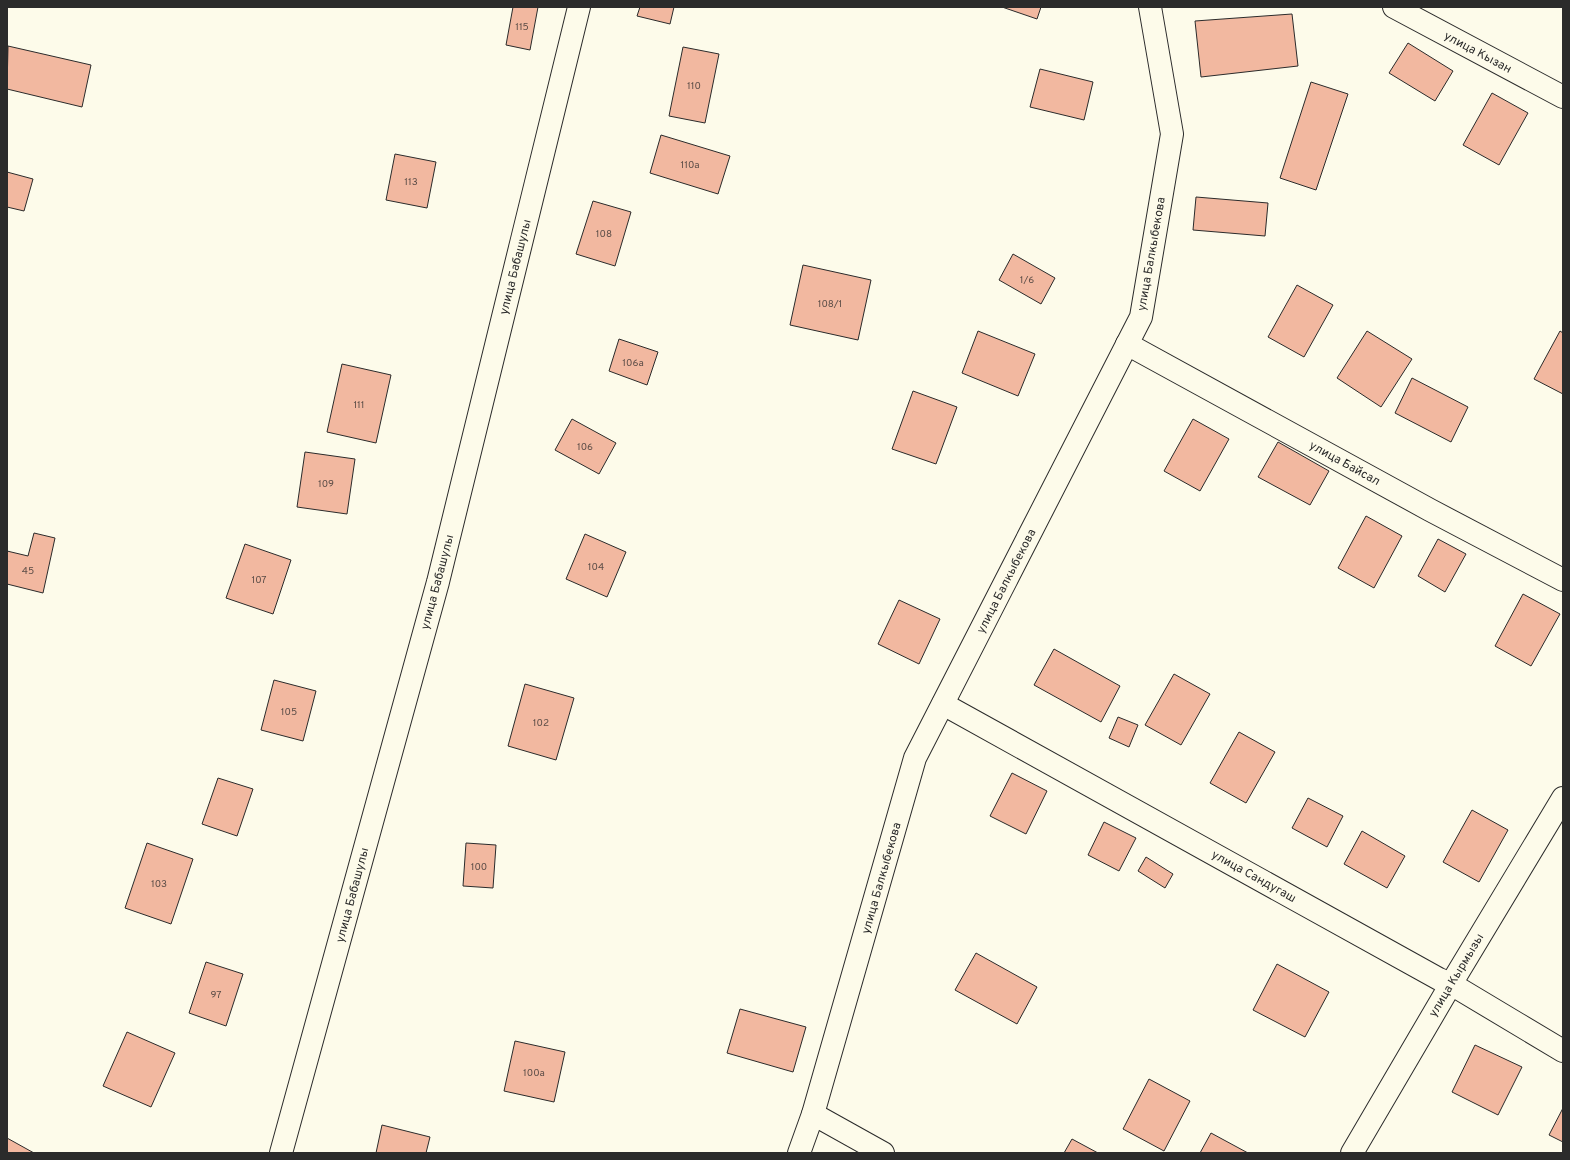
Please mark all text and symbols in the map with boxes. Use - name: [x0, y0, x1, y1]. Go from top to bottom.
- house number: 115: [515, 21, 529, 34]
- street label: улица Кызан: [1441, 28, 1514, 77]
- house number: 110: [687, 80, 701, 93]
- house number: 110а: [680, 159, 700, 172]
- house number: 113: [404, 176, 418, 189]
- street label: улица Балкыбекова: [1134, 196, 1170, 312]
- street label: улица Бабашулы: [496, 218, 536, 317]
- house number: 108: [596, 228, 612, 241]
- house number: 1/6: [1020, 274, 1034, 287]
- house number: 108/1: [818, 298, 842, 311]
- house number: 106а: [622, 357, 644, 370]
- house number: 111: [353, 399, 365, 412]
- street label: улица Байсал: [1306, 438, 1383, 490]
- house number: 106: [577, 441, 593, 454]
- house number: 109: [318, 478, 334, 491]
- street label: улица Балкыбекова: [974, 526, 1040, 637]
- street label: улица Бабашулы: [418, 533, 458, 632]
- house number: 104: [588, 561, 604, 574]
- house number: 45: [22, 565, 34, 578]
- house number: 107: [251, 574, 267, 587]
- house number: 105: [281, 706, 297, 719]
- house number: 102: [533, 717, 549, 730]
- street label: улица Балкыбекова: [858, 821, 906, 936]
- street label: улица Бабашулы: [333, 846, 373, 945]
- street label: улица Сандугаш: [1208, 847, 1299, 907]
- house number: 100: [471, 861, 487, 874]
- house number: 103: [151, 878, 167, 891]
- street label: улица Кырмызы: [1426, 931, 1488, 1020]
- house number: 97: [211, 989, 221, 1002]
- house number: 100а: [523, 1067, 545, 1080]

